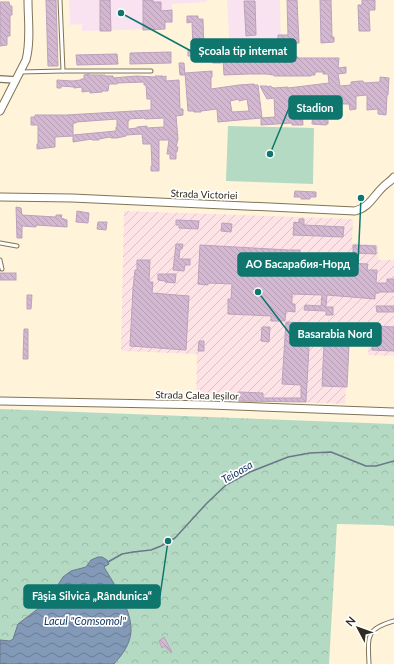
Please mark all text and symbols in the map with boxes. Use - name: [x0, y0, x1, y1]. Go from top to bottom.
- callout: Școala tip internat: [191, 39, 296, 62]
- text: Școala tip internat: [199, 44, 288, 57]
- callout: Stadion: [289, 96, 342, 119]
- text: Stadion: [296, 101, 334, 114]
- street label: Strada Victoriei: [170, 187, 238, 201]
- callout: АО Басарабия-Норд: [238, 253, 358, 276]
- text: АО Басарабия-Норд: [245, 257, 350, 270]
- callout: Basarabia Nord: [290, 323, 381, 346]
- text: Basarabia Nord: [298, 327, 372, 340]
- street label: Strada Calea Ieșilor: [155, 388, 239, 402]
- water label: Teioasa: [219, 457, 255, 486]
- callout: Fâşia Silvică „Rândunica“: [24, 585, 160, 608]
- text: Fâşia Silvică „Rândunica“: [32, 589, 152, 602]
- north arrow: [338, 608, 378, 648]
- water label: Lacul "Comsomol": [44, 614, 126, 627]
- text: N: [342, 614, 358, 629]

